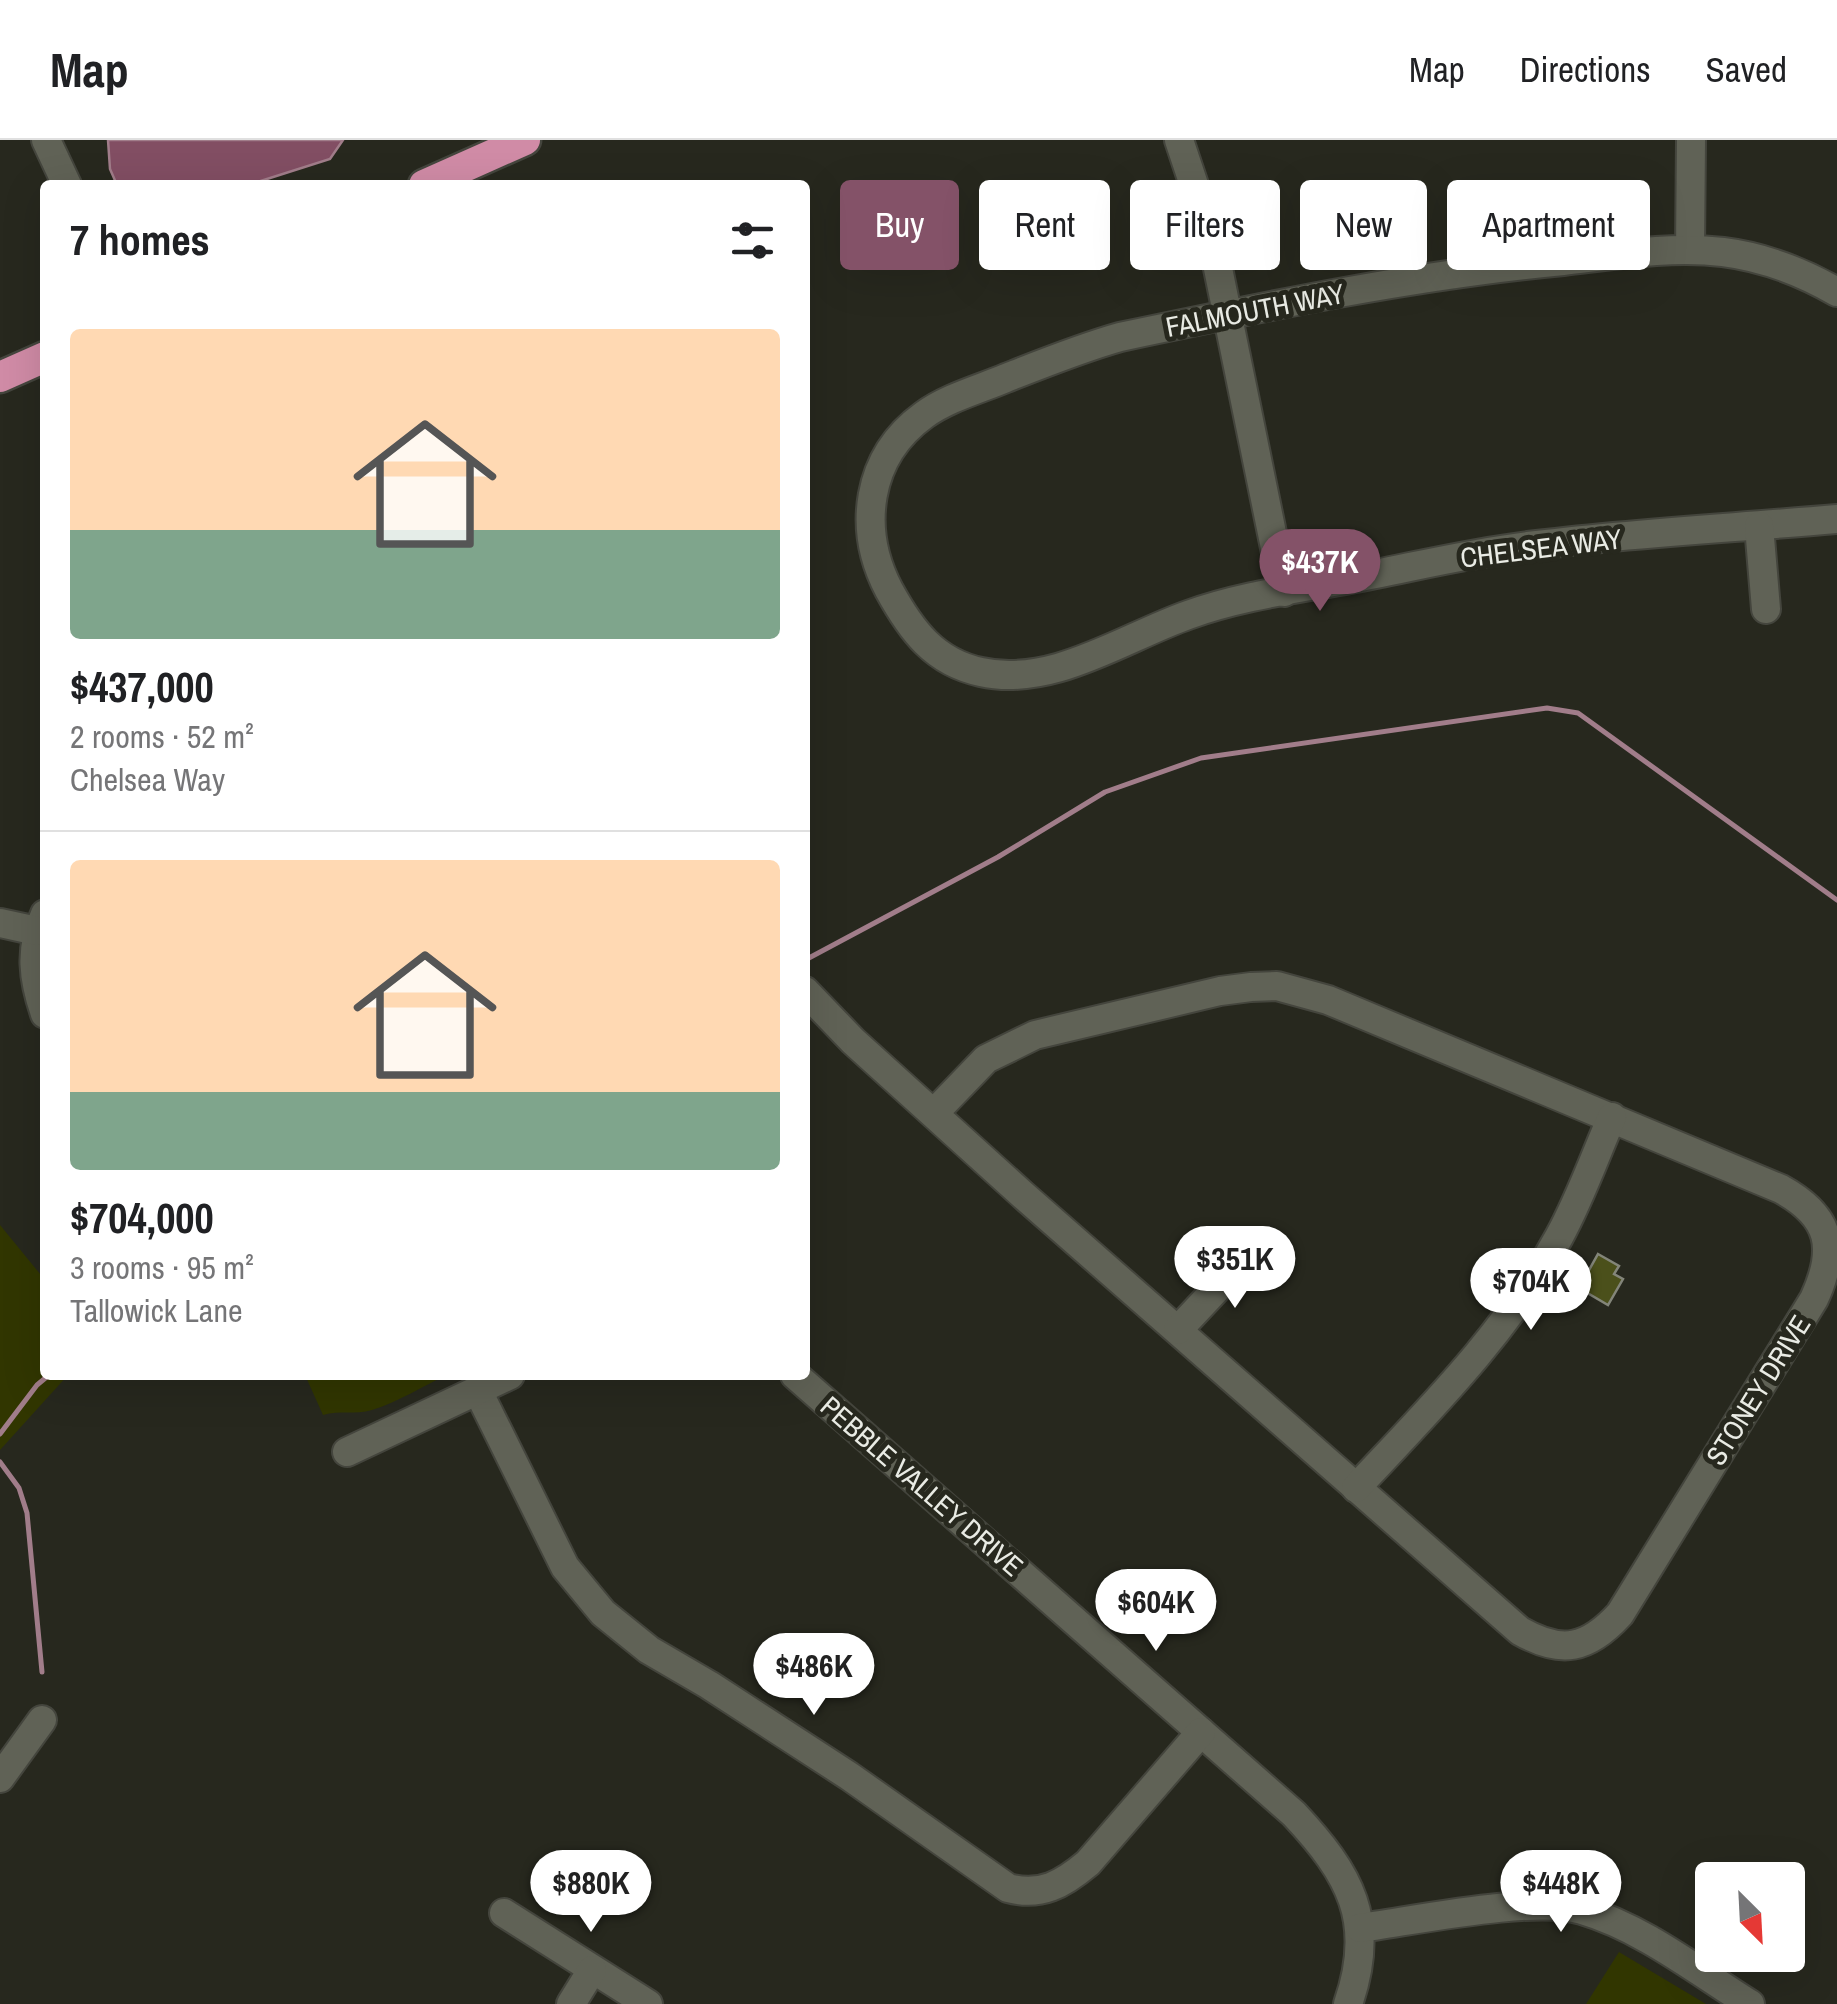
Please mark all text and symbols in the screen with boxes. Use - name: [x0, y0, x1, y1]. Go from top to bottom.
- text: Map: [50, 37, 129, 102]
- text: Map: [1409, 46, 1465, 93]
- text: Directions: [1520, 46, 1651, 93]
- text: Saved: [1706, 46, 1787, 93]
- chip: Buy: [840, 180, 959, 270]
- chip: Rent: [979, 180, 1110, 270]
- chip: Filters: [1130, 180, 1280, 270]
- chip: New: [1300, 180, 1427, 270]
- chip: Apartment: [1447, 180, 1650, 270]
- text: 7 homes: [70, 212, 210, 268]
- icon: filters: [725, 213, 780, 268]
- street label: FALMOUTH WAY: [1162, 274, 1348, 346]
- icon: home: [335, 394, 515, 574]
- street label: CHELSEA WAY: [1458, 519, 1624, 577]
- pin: $437K: [1250, 529, 1390, 614]
- text: $437K: [1281, 540, 1359, 583]
- text: $437,000: [70, 659, 214, 715]
- text: 2 rooms · 52 m²: [70, 715, 254, 758]
- text: Chelsea Way: [70, 758, 225, 801]
- icon: home: [335, 925, 515, 1105]
- text: $704,000: [70, 1190, 214, 1246]
- pin: $351K: [1165, 1226, 1305, 1311]
- text: $351K: [1196, 1237, 1274, 1280]
- text: 3 rooms · 95 m²: [70, 1246, 254, 1289]
- pin: $704K: [1461, 1248, 1601, 1333]
- text: $704K: [1492, 1259, 1570, 1302]
- text: Tallowick Lane: [70, 1289, 243, 1332]
- street label: STONEY DRIVE: [1697, 1308, 1819, 1472]
- street label: PEBBLE VALLEY DRIVE: [813, 1387, 1031, 1585]
- pin: $604K: [1086, 1569, 1226, 1654]
- text: $604K: [1117, 1580, 1195, 1623]
- pin: $486K: [744, 1633, 884, 1718]
- text: $486K: [775, 1644, 853, 1687]
- pin: $880K: [521, 1850, 661, 1935]
- pin: $448K: [1491, 1850, 1631, 1935]
- text: $880K: [552, 1861, 630, 1904]
- text: $448K: [1522, 1861, 1600, 1904]
- north arrow: [1695, 1862, 1805, 1972]
- map controls: [1695, 1862, 1805, 1972]

